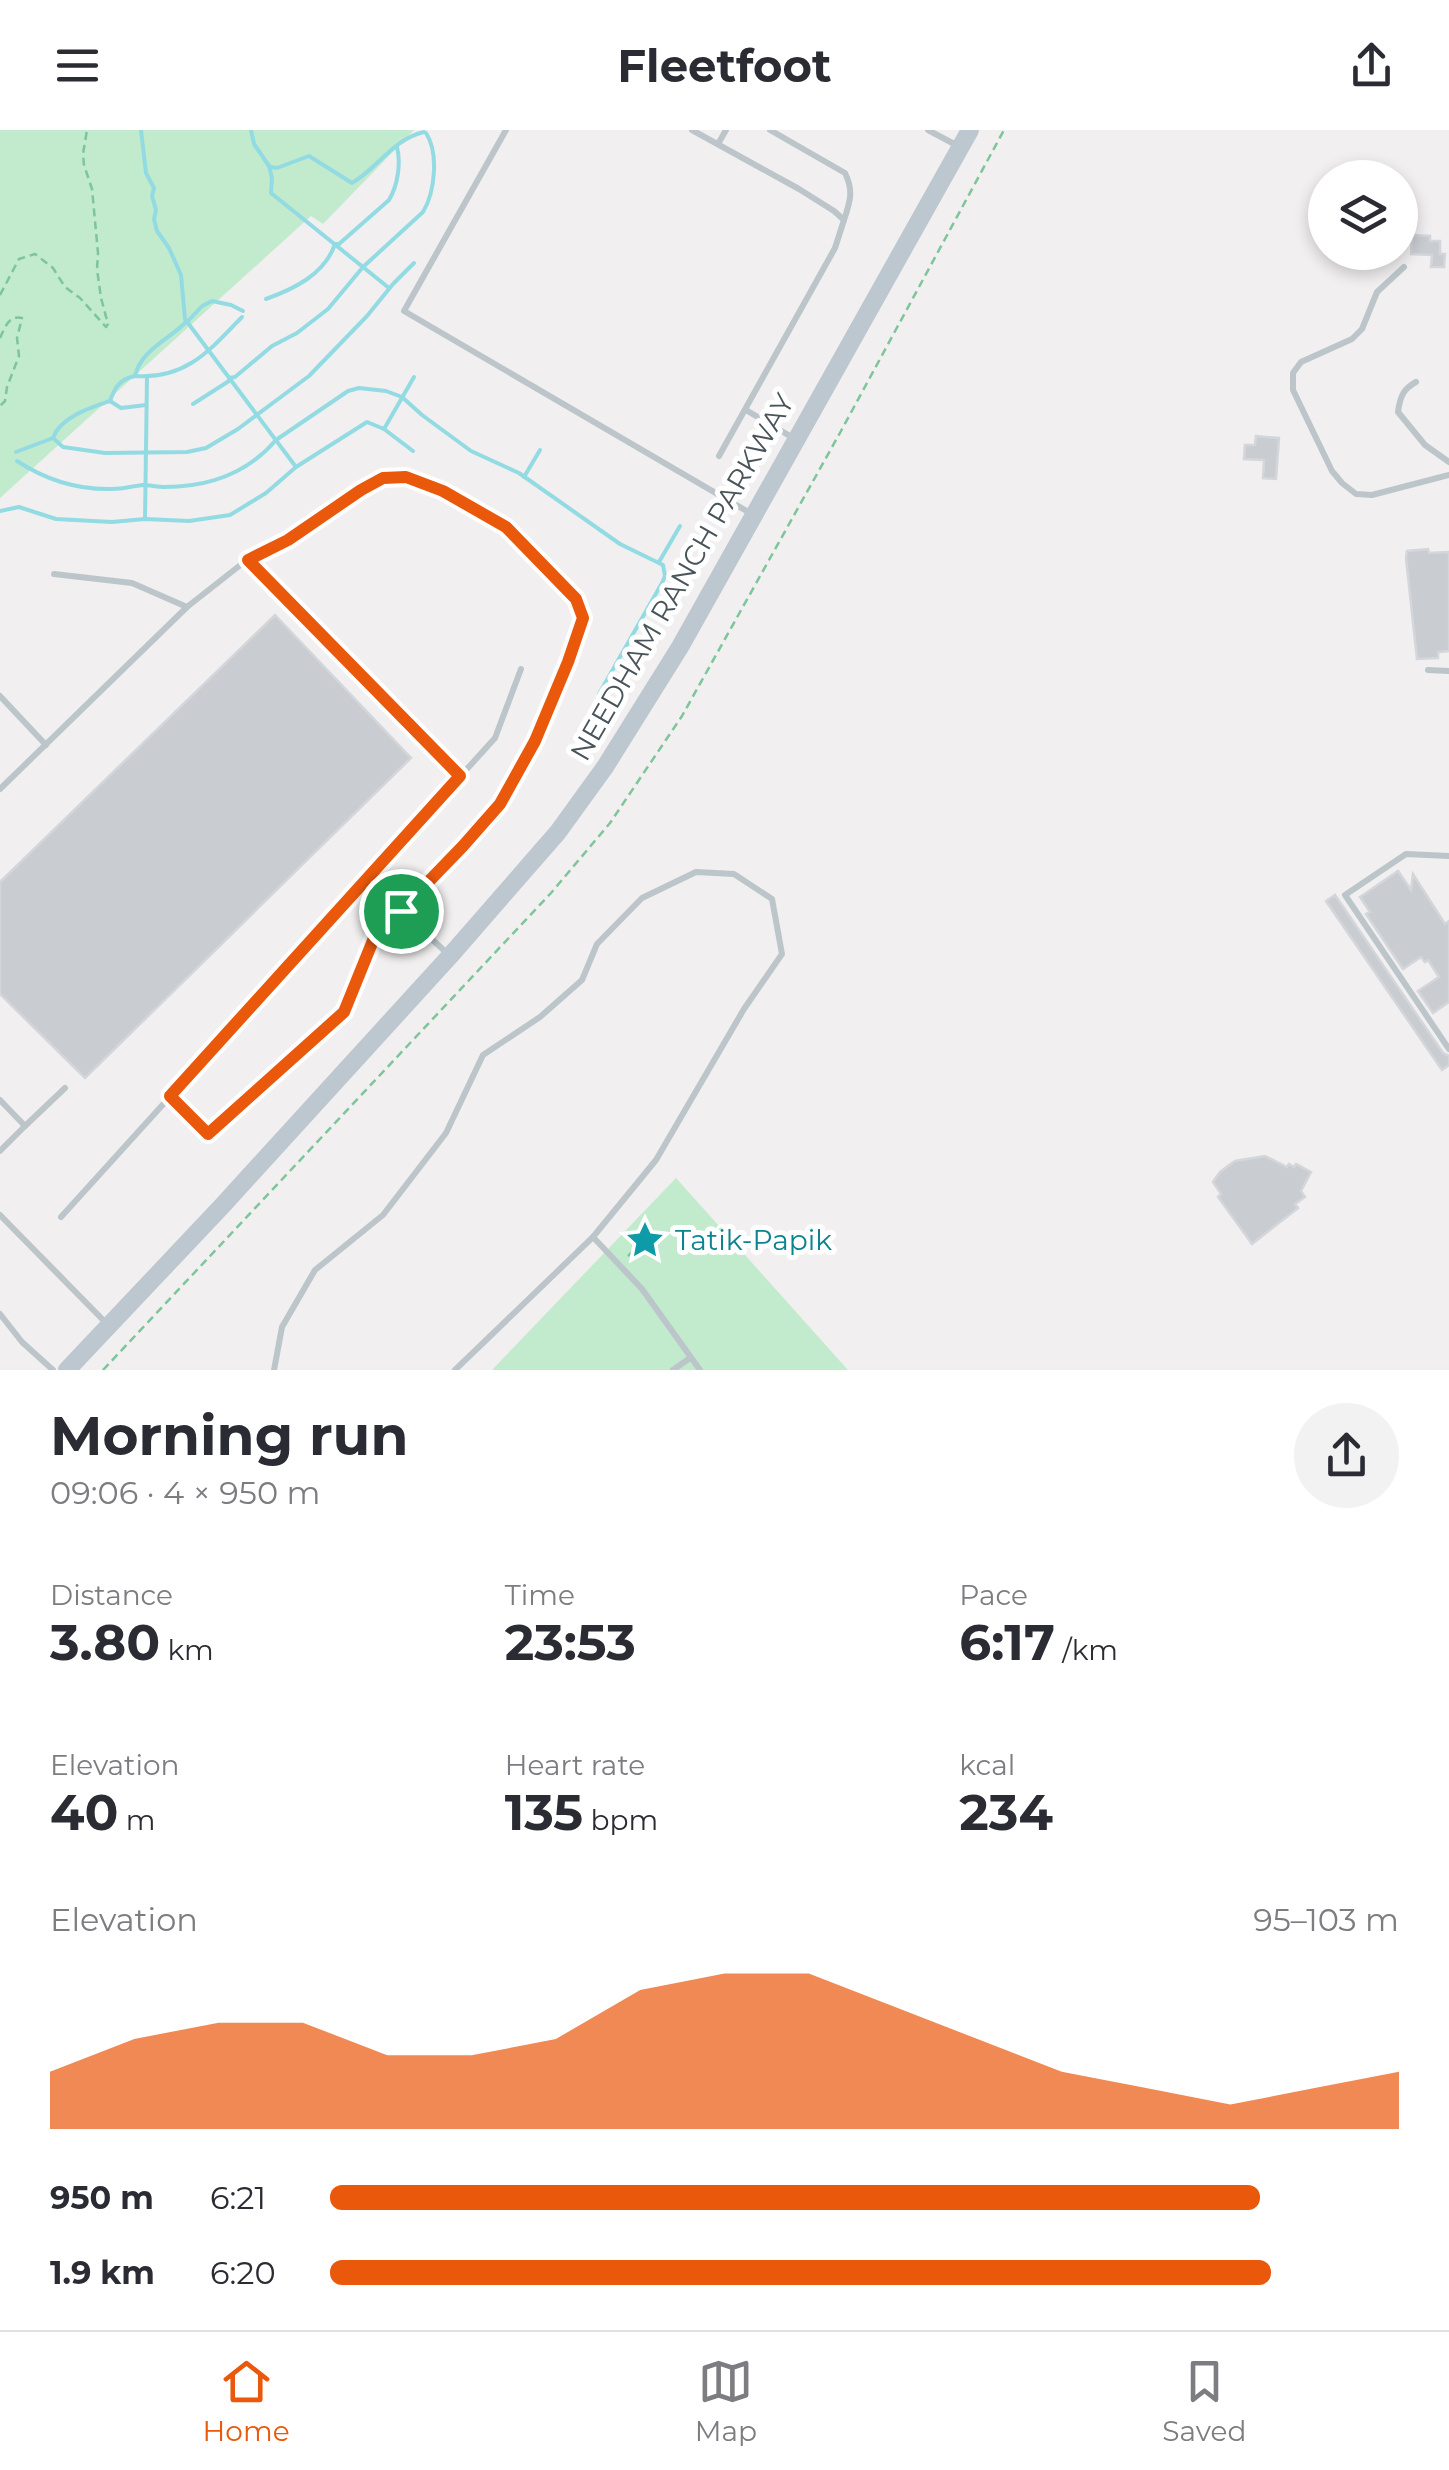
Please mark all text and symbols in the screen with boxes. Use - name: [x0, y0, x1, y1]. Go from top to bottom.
- icon: menu: [50, 38, 105, 93]
- text: Fleetfoot: [617, 38, 832, 93]
- icon: share: [1344, 38, 1399, 93]
- map controls: [1308, 160, 1418, 270]
- button: layers: [1308, 160, 1418, 270]
- street label: NEEDHAM RANCH PARKWAY: [563, 387, 801, 766]
- pin: [359, 869, 444, 954]
- icon: arrive: [374, 884, 429, 939]
- place icon: Tatik-Papik: [624, 1219, 666, 1261]
- place label: Tatik-Papik: [675, 1223, 832, 1257]
- text: Morning run: [50, 1402, 408, 1469]
- button: share: [1294, 1403, 1399, 1508]
- text: 09:06 · 4 × 950 m: [50, 1473, 320, 1512]
- text: Distance: [50, 1578, 173, 1612]
- text: Time: [505, 1578, 575, 1612]
- text: Pace: [959, 1578, 1028, 1612]
- text: 3.80: [50, 1612, 160, 1673]
- text: 23:53: [505, 1612, 636, 1673]
- text: 6:17: [959, 1612, 1055, 1673]
- text: km: [160, 1633, 214, 1667]
- text: /km: [1055, 1633, 1118, 1667]
- text: Elevation: [50, 1748, 179, 1782]
- text: Heart rate: [505, 1748, 645, 1782]
- text: kcal: [959, 1748, 1015, 1782]
- text: 40: [50, 1782, 118, 1843]
- text: 135: [505, 1782, 583, 1843]
- text: 234: [959, 1782, 1053, 1843]
- text: m: [118, 1803, 155, 1837]
- text: bpm: [583, 1803, 658, 1837]
- text: Elevation: [50, 1900, 198, 1939]
- text: 95–103 m: [1253, 1900, 1399, 1939]
- text: 950 m: [50, 2178, 154, 2217]
- text: 6:21: [210, 2178, 266, 2217]
- text: 1.9 km: [50, 2253, 155, 2292]
- text: 6:20: [210, 2253, 276, 2292]
- tab: Home: [203, 2354, 290, 2448]
- tab: Map: [695, 2354, 757, 2448]
- tab: Saved: [1162, 2354, 1246, 2448]

